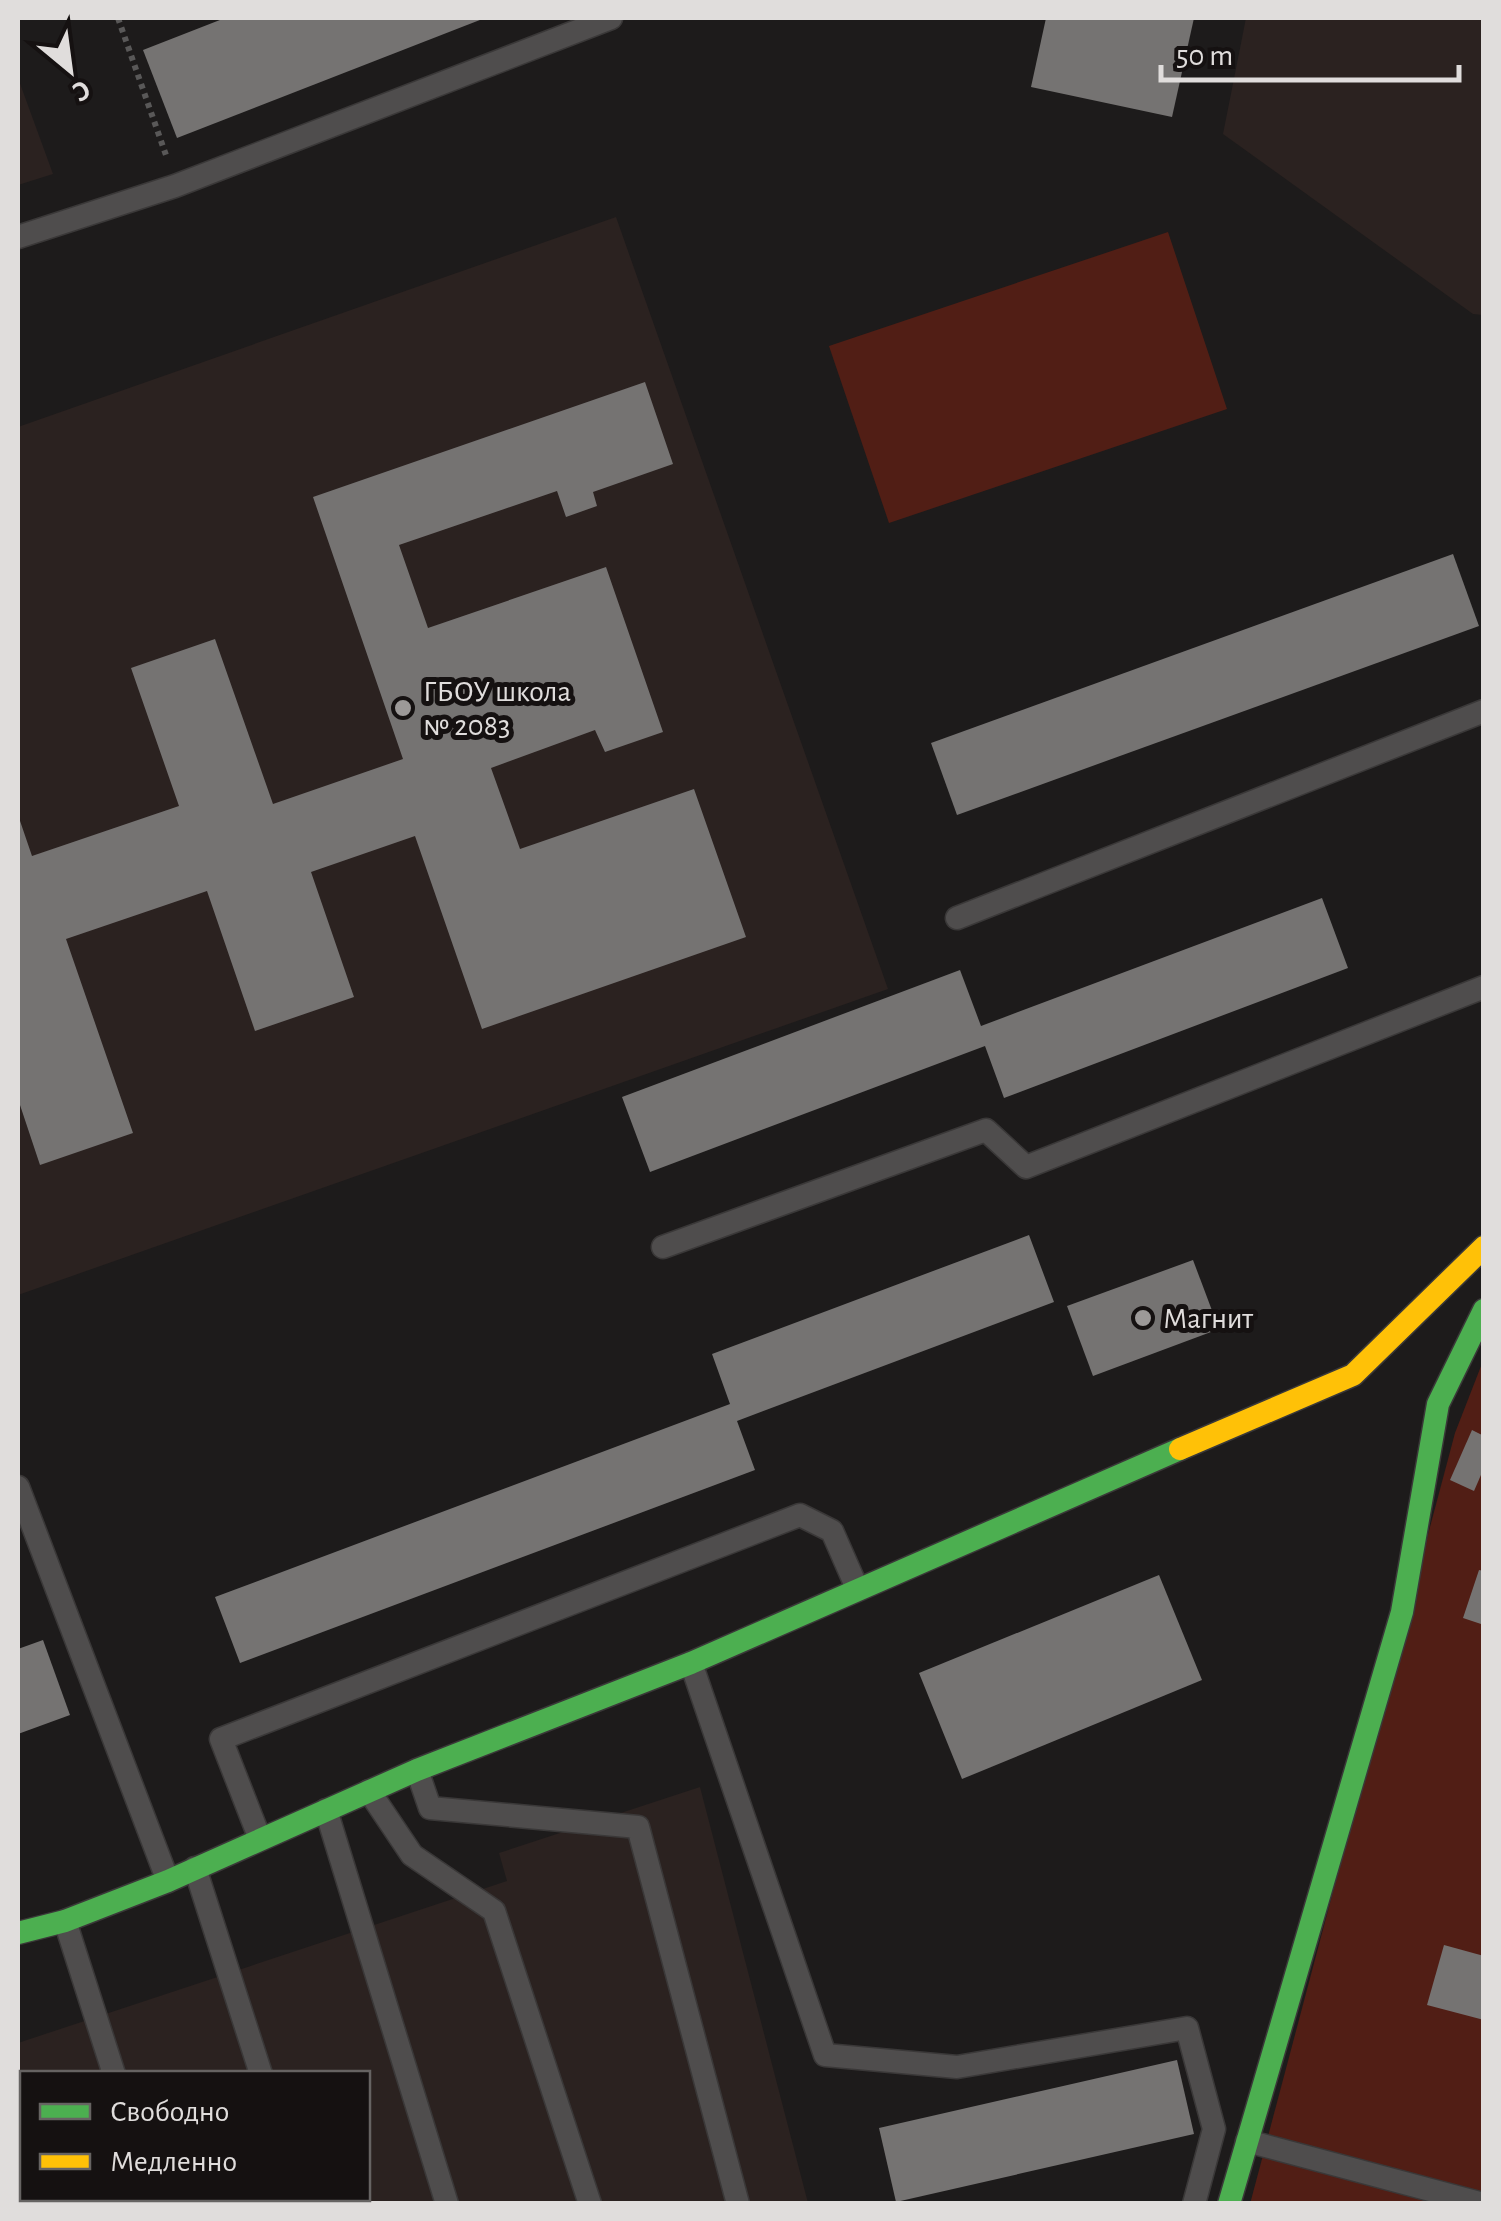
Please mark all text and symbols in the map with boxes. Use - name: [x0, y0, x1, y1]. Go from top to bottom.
- north arrow: [20, 20, 120, 120]
- scale bar: [1161, 20, 1458, 82]
- text: 50 m: [1176, 41, 1233, 71]
- text: С: [68, 74, 95, 106]
- place label: ГБОУ школа № 2083: [423, 677, 571, 741]
- marker: ГБОУ школа № 2083: [392, 697, 414, 719]
- place label: Магнит: [1163, 1304, 1253, 1334]
- marker: Магнит: [1132, 1307, 1154, 1329]
- legend: [20, 2071, 370, 2201]
- text: Свободно: [110, 2097, 229, 2127]
- text: Медленно: [110, 2147, 237, 2177]

